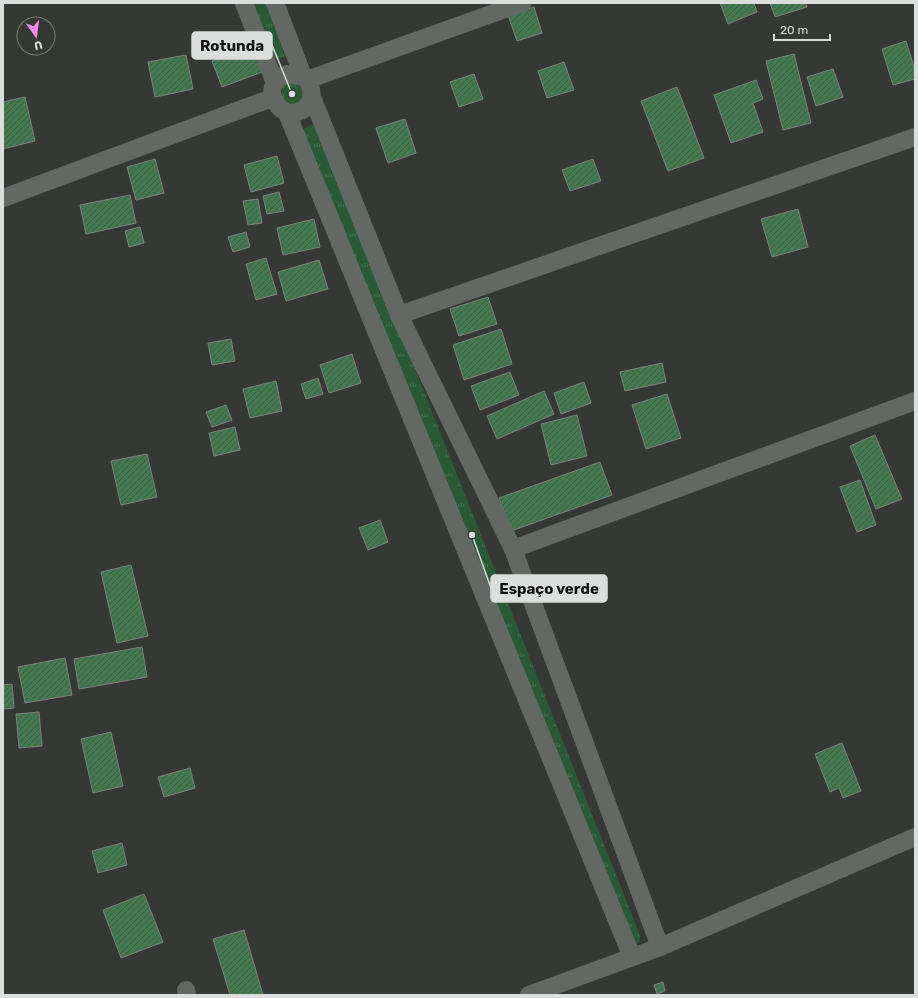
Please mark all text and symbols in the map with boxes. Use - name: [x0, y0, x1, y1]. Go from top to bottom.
- north arrow: [16, 16, 56, 56]
- scale bar: [774, 16, 830, 42]
- text: 20 m: [780, 23, 808, 37]
- callout: Rotunda: [192, 32, 272, 59]
- text: Rotunda: [200, 37, 264, 55]
- text: U: [33, 38, 44, 52]
- callout: Espaço verde: [491, 575, 607, 602]
- text: Espaço verde: [499, 580, 599, 598]

